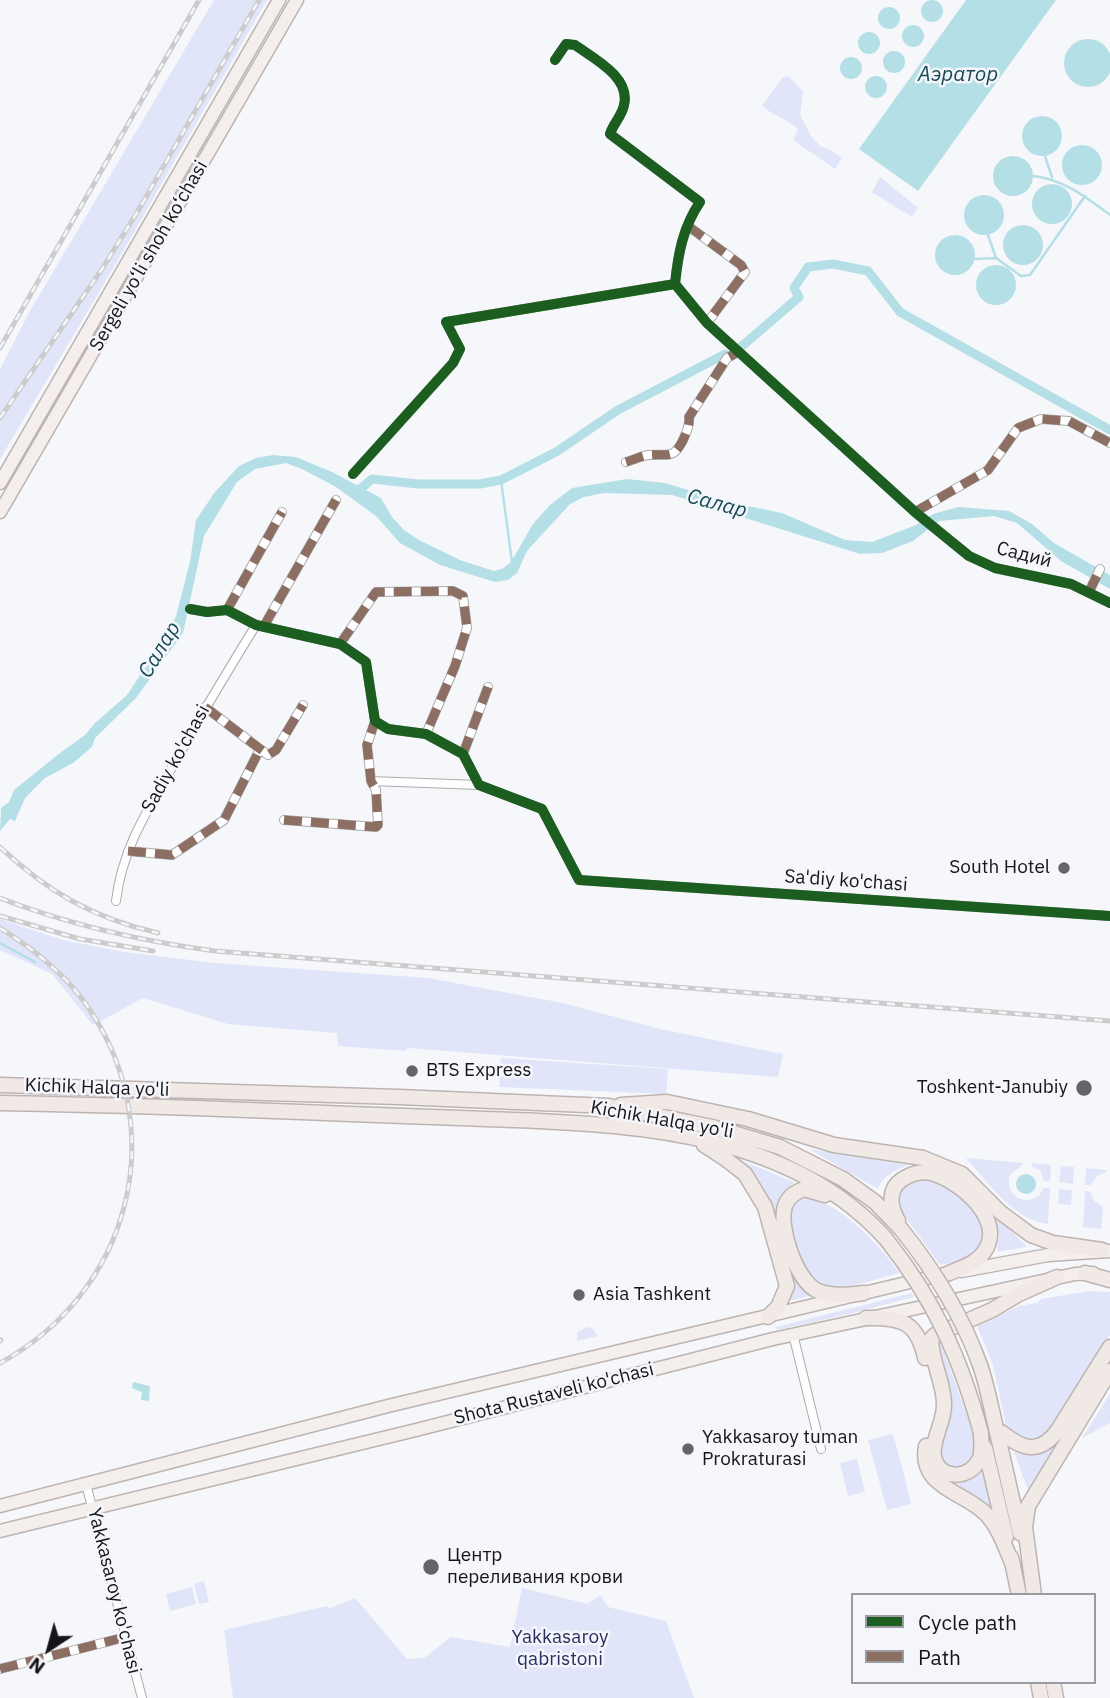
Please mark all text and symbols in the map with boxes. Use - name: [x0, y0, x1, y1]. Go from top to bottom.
- water label: Аэратор: [918, 62, 998, 88]
- street label: Sergeli yo‘li shoh ko‘chasi: [85, 157, 213, 355]
- water label: Салар: [684, 484, 750, 524]
- street label: Садий: [994, 537, 1054, 573]
- water label: Салар: [134, 617, 186, 683]
- street label: Sadiy ko'chasi: [137, 701, 215, 817]
- place label: South Hotel: [949, 857, 1050, 879]
- marker: South Hotel: [1056, 860, 1072, 876]
- street label: Sa'diy ko'chasi: [784, 865, 908, 897]
- place label: BTS Express: [426, 1060, 532, 1082]
- marker: BTS Express: [404, 1063, 420, 1079]
- street label: Kichik Halqa yo'li: [24, 1074, 170, 1102]
- place label: Toshkent-Janubiy: [917, 1077, 1068, 1099]
- marker: Toshkent-Janubiy: [1074, 1078, 1094, 1098]
- street label: Kichik Halqa yo'li: [589, 1096, 735, 1144]
- place label: Asia Tashkent: [593, 1284, 711, 1306]
- marker: Asia Tashkent: [571, 1287, 587, 1303]
- street label: Shota Rustaveli ko'chasi: [452, 1358, 656, 1430]
- place label: Yakkasaroy tuman Prokraturasi: [702, 1427, 858, 1471]
- marker: Yakkasaroy tuman Prokraturasi: [680, 1441, 696, 1457]
- street label: Yakkasaroy ko'chasi: [82, 1506, 146, 1676]
- place label: Центр переливания крови: [447, 1545, 623, 1589]
- marker: Центр переливания крови: [421, 1557, 441, 1577]
- legend: [851, 1593, 1096, 1684]
- text: Cycle path: [918, 1608, 1017, 1636]
- north arrow: [14, 1614, 84, 1684]
- park label: Yakkasaroy qabristoni: [512, 1627, 608, 1671]
- text: Path: [918, 1643, 961, 1671]
- text: N: [24, 1652, 49, 1680]

